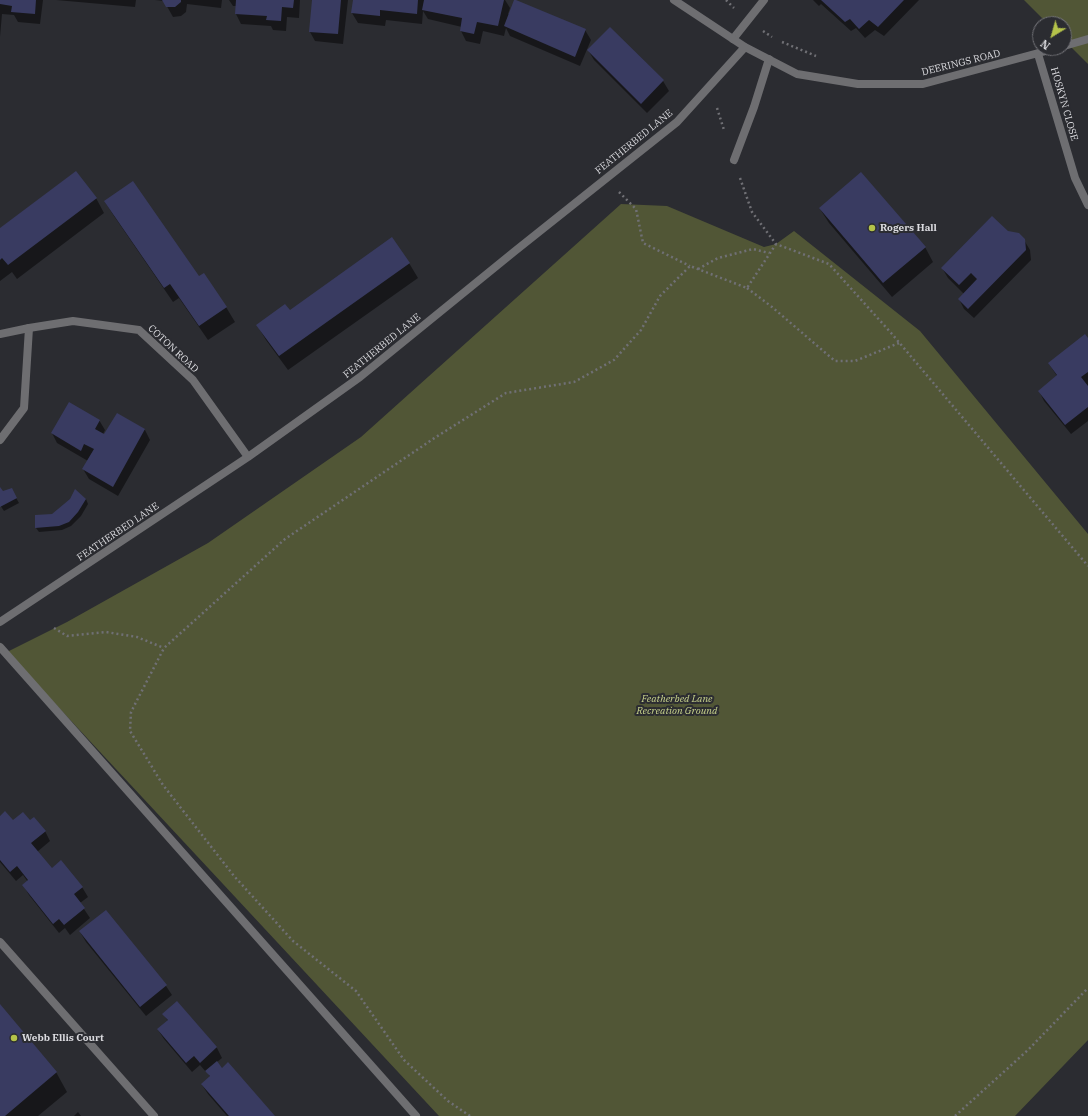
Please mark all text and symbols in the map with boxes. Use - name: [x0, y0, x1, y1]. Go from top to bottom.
- north arrow: [1032, 16, 1072, 56]
- text: N: [1038, 37, 1053, 53]
- street label: DEERINGS ROAD: [920, 47, 1002, 79]
- street label: HOSKYN CLOSE: [1048, 66, 1080, 142]
- street label: FEATHERBED LANE: [593, 107, 675, 177]
- place label: Rogers Hall: [880, 222, 937, 234]
- marker: Rogers Hall: [867, 223, 877, 233]
- street label: FEATHERBED LANE: [341, 311, 423, 381]
- street label: COTON ROAD: [145, 323, 201, 375]
- street label: FEATHERBED LANE: [75, 500, 161, 564]
- park label: Featherbed Lane Recreation Ground: [637, 693, 717, 716]
- place label: Webb Ellis Court: [22, 1032, 104, 1044]
- marker: Webb Ellis Court: [9, 1033, 19, 1043]

